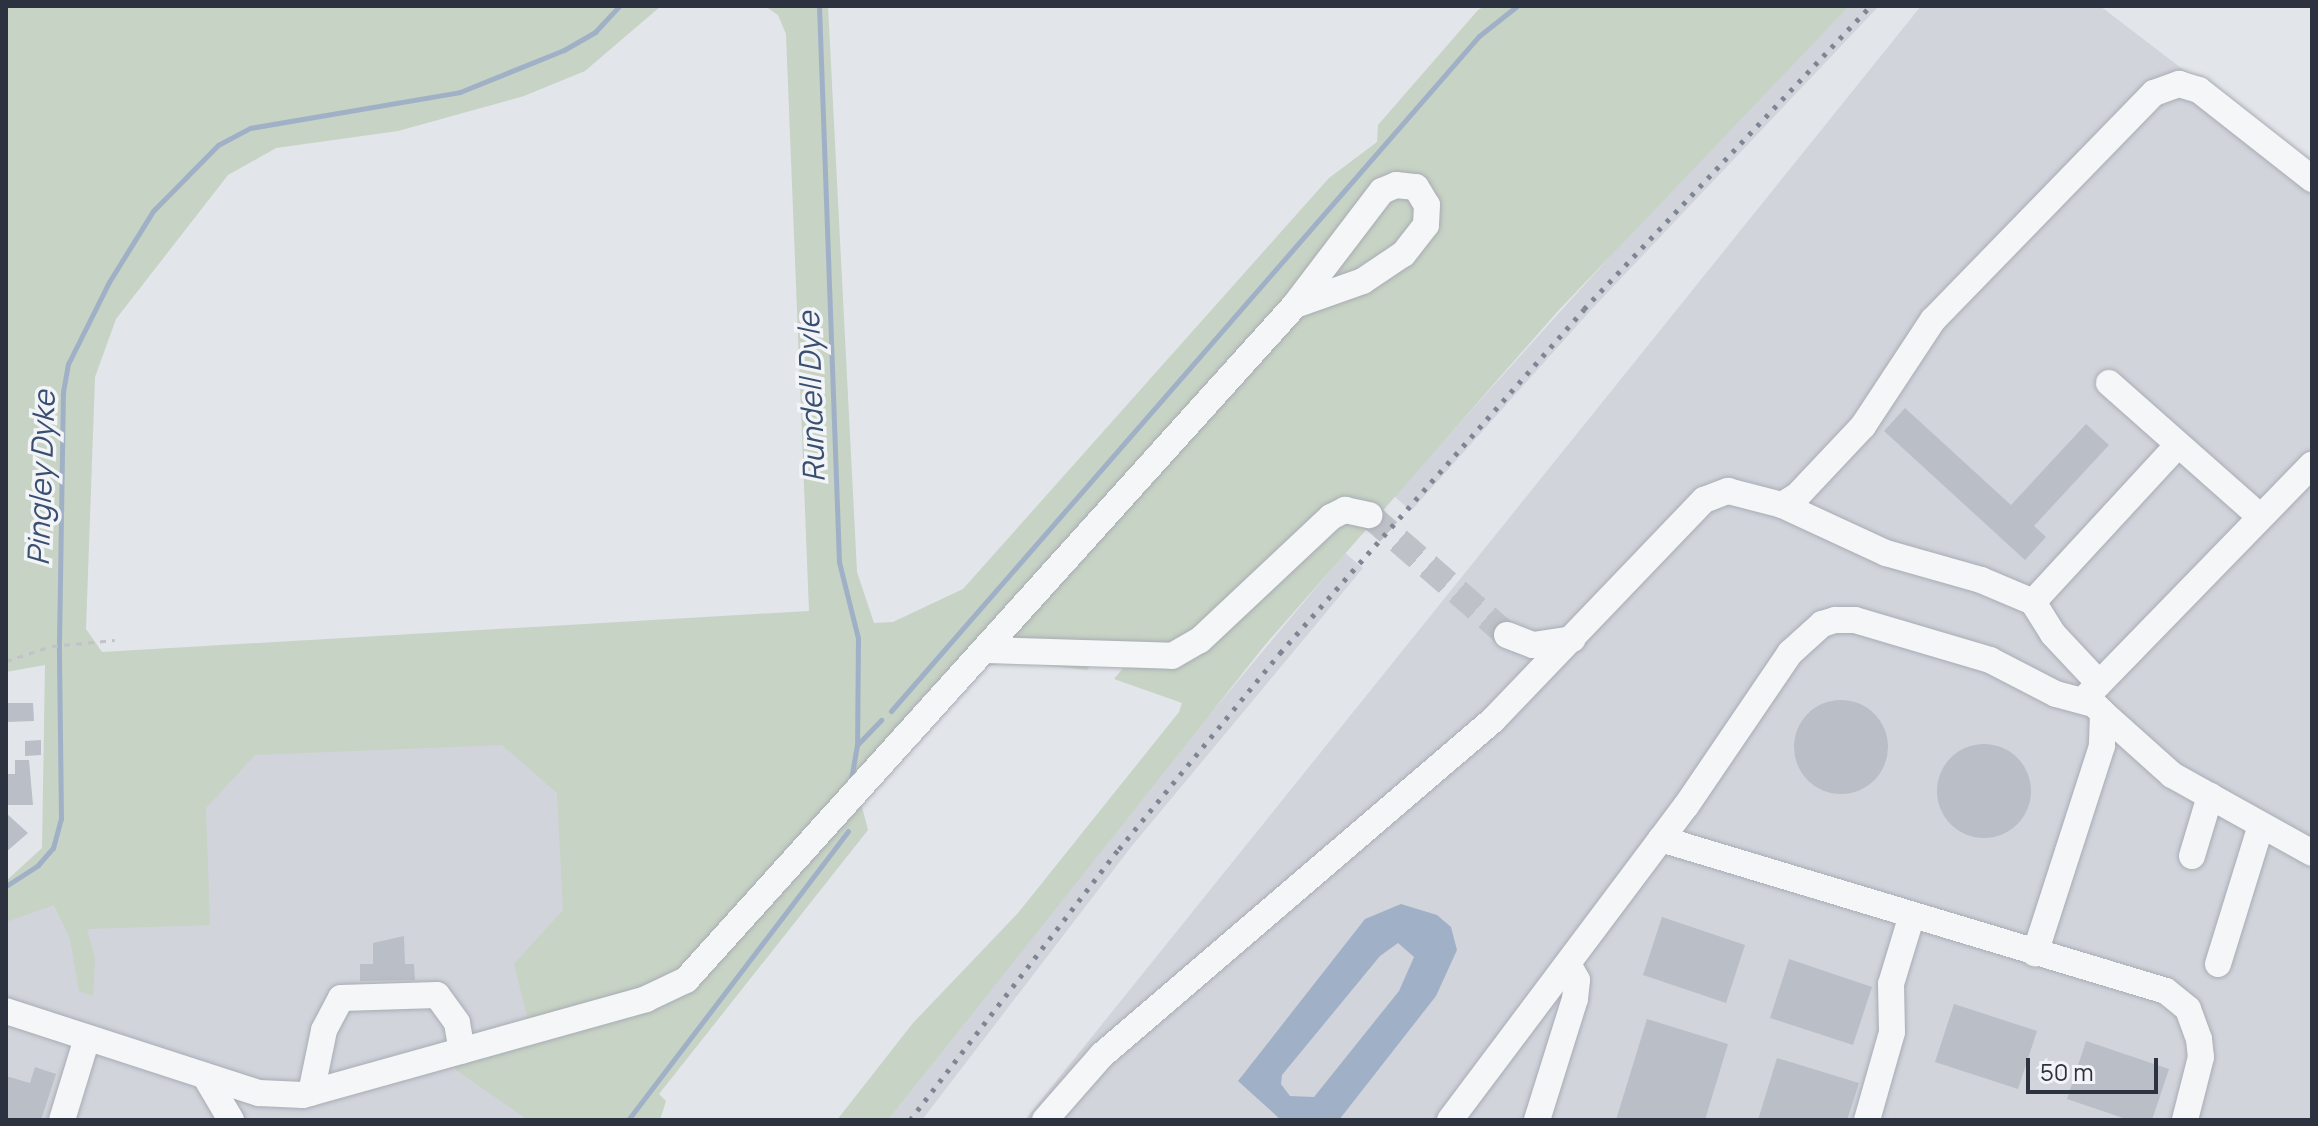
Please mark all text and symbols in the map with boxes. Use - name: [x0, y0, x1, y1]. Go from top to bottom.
- water label: Rundell Dyle: [790, 311, 832, 483]
- water label: Pingley Dyke: [20, 390, 62, 566]
- scale bar: [2030, 1042, 2162, 1092]
- text: 50 m: [2040, 1055, 2094, 1088]

